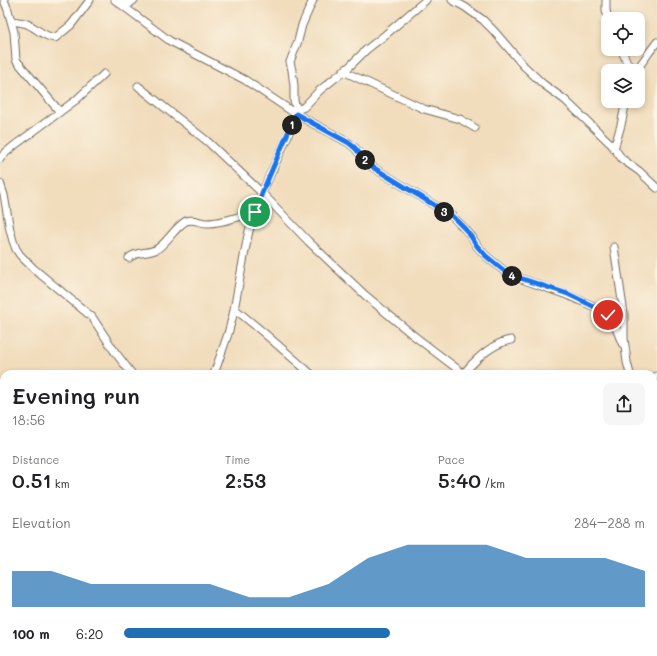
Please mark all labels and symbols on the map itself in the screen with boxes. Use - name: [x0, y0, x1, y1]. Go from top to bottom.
- pin: 1: [282, 115, 302, 135]
- pin: 2: [355, 150, 375, 170]
- pin: [238, 195, 272, 229]
- pin: 3: [434, 202, 454, 222]
- pin: 4: [502, 266, 522, 286]
- pin: [591, 298, 625, 332]

